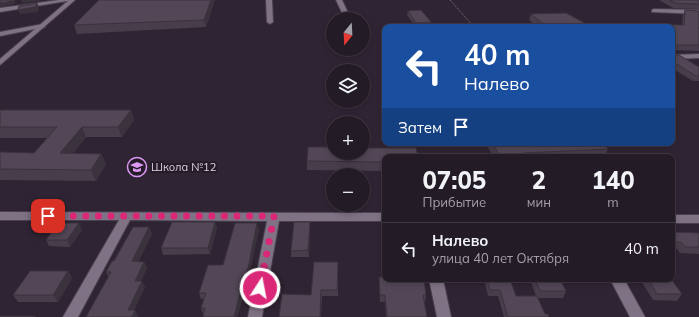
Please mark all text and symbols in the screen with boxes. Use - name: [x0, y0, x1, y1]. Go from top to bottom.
- north arrow: [326, 12, 370, 56]
- map controls: [326, 12, 370, 212]
- text: 40 m: [464, 37, 530, 72]
- icon: left: [398, 40, 450, 92]
- button: layers: [326, 64, 370, 108]
- text: Налево: [464, 72, 530, 95]
- button: +: [326, 116, 370, 160]
- icon: arrive: [450, 116, 472, 138]
- text: Затем: [398, 118, 442, 137]
- school or university icon: Школа №12: [126, 156, 148, 178]
- place label: Школа №12: [151, 160, 217, 174]
- text: 07:05: [422, 165, 486, 195]
- text: 2: [532, 165, 546, 195]
- text: 140: [591, 165, 635, 195]
- button: −: [326, 168, 370, 212]
- text: Прибытие: [422, 194, 486, 210]
- text: мин: [527, 194, 551, 210]
- text: m: [607, 194, 619, 210]
- pin: [31, 199, 65, 233]
- icon: arrive: [37, 205, 59, 227]
- text: Налево: [432, 231, 488, 250]
- icon: left: [398, 238, 420, 260]
- text: 40 m: [624, 239, 659, 258]
- text: улица 40 лет Октября: [432, 250, 569, 266]
- position arrow: [239, 267, 281, 309]

